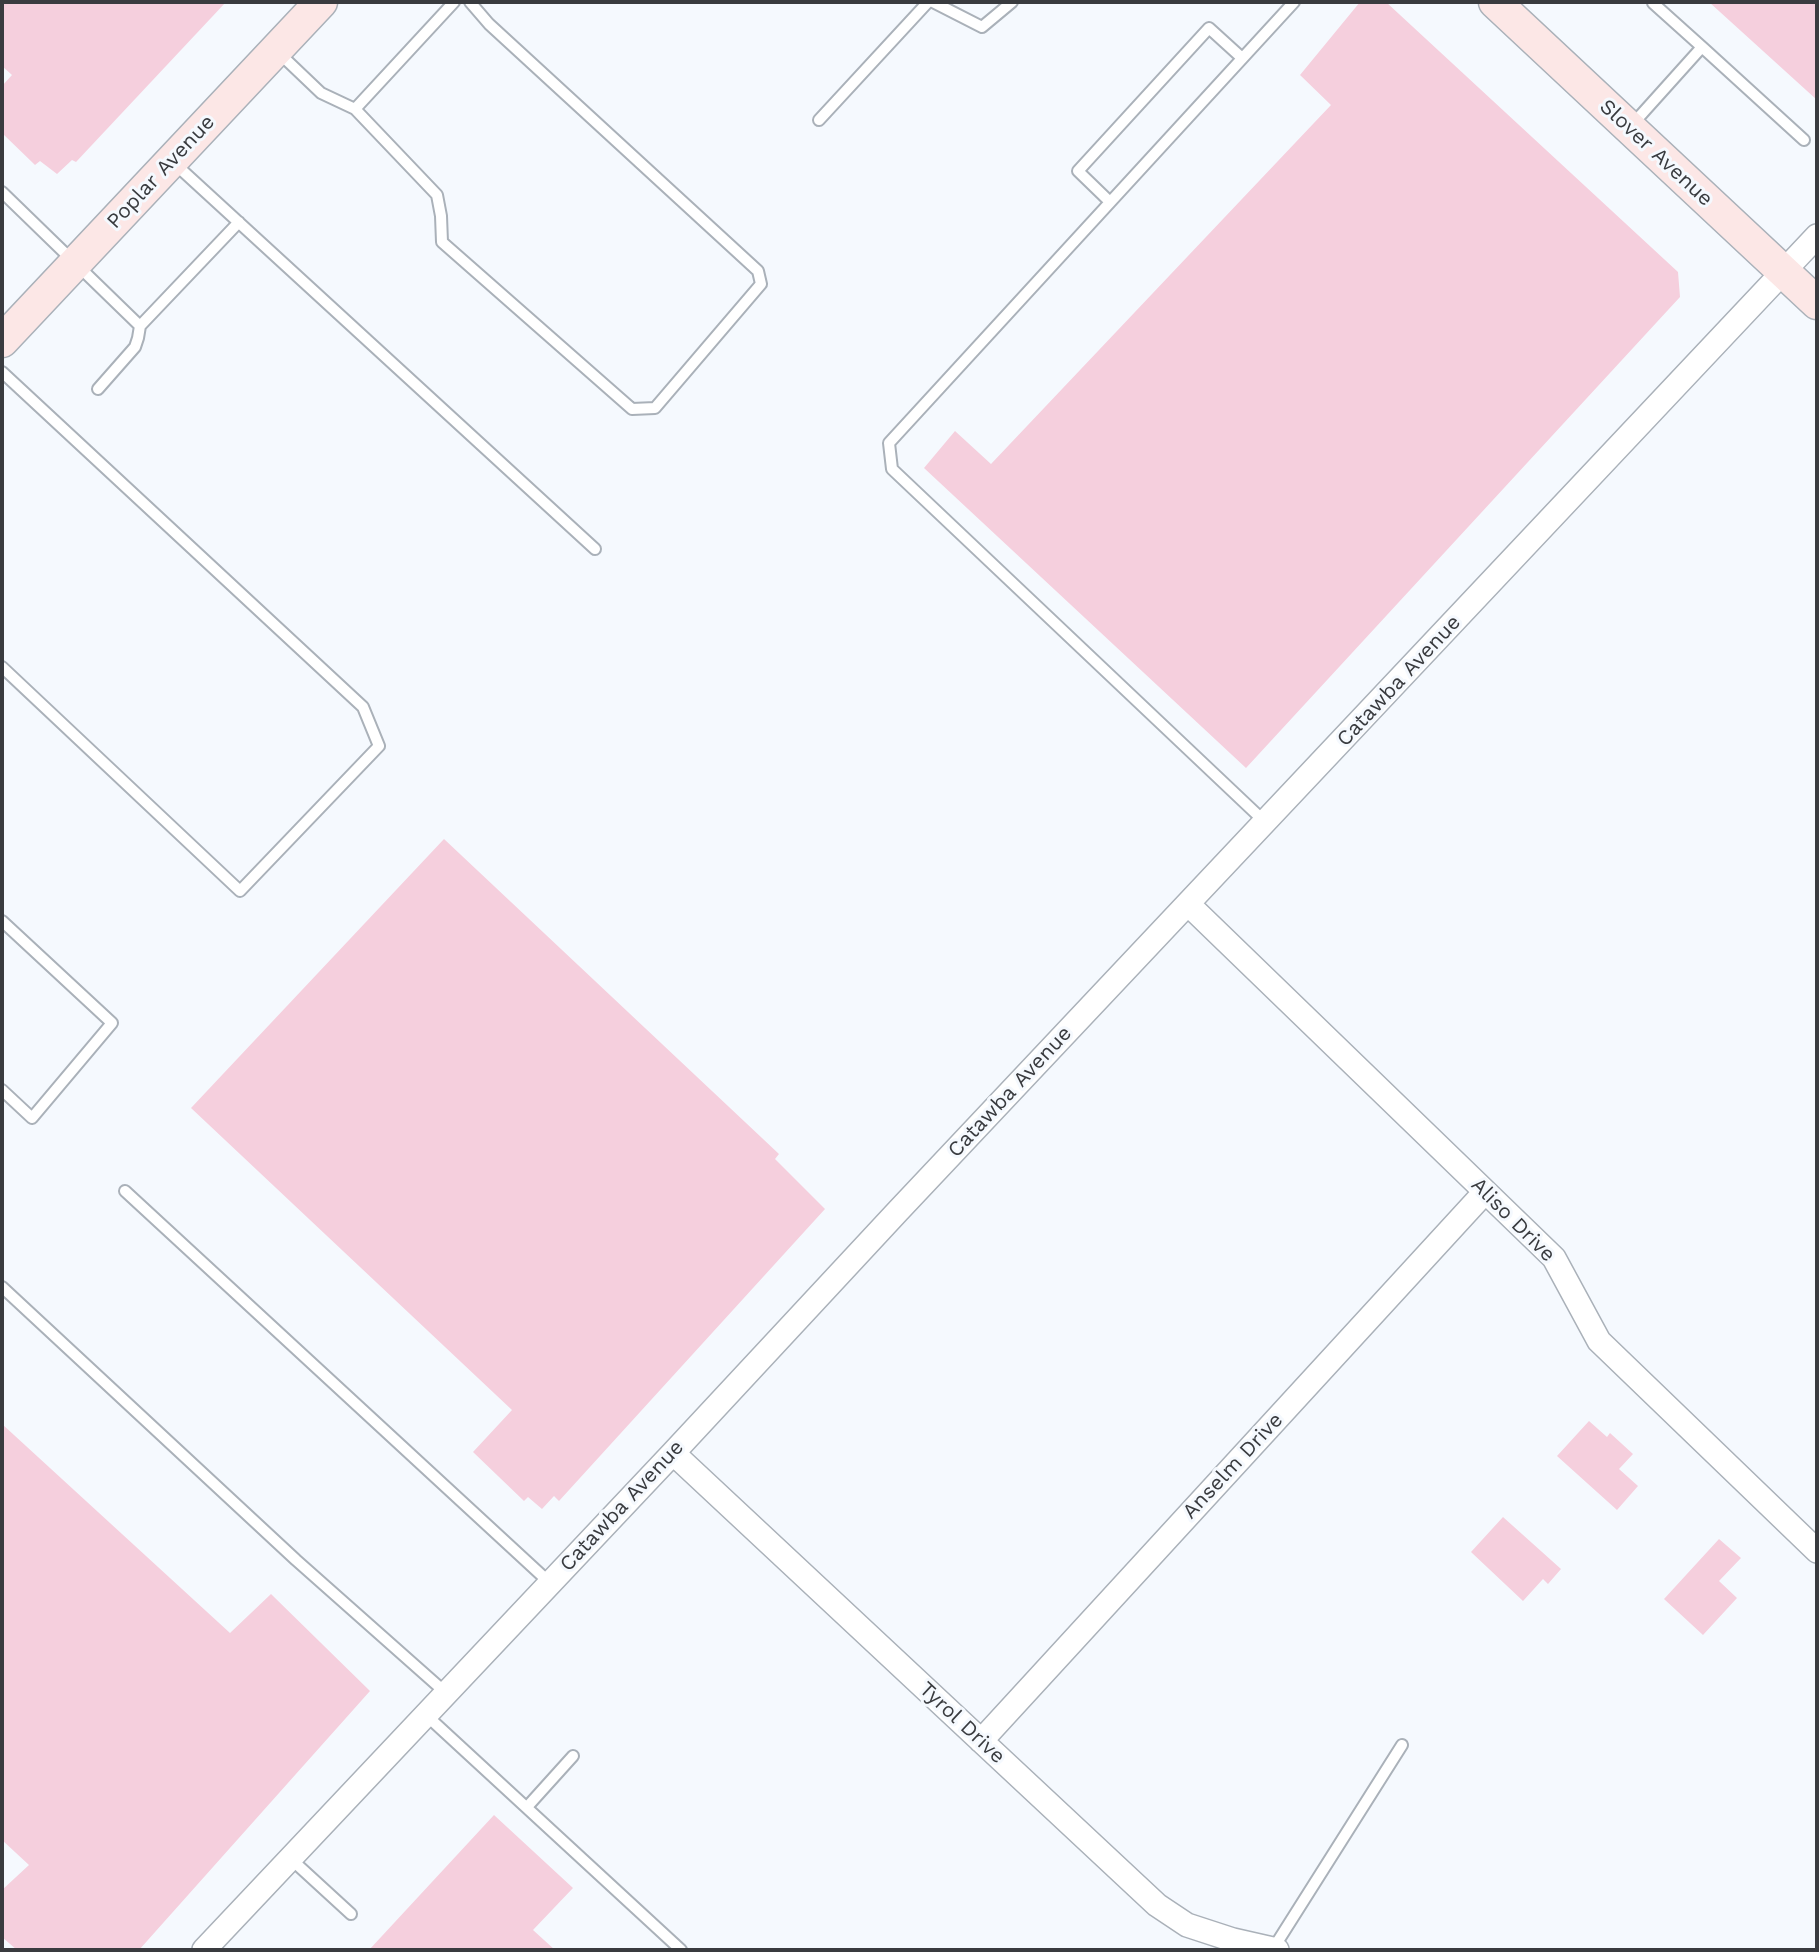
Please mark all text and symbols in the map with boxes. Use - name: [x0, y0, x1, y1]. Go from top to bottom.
- street label: Slover Avenue: [1594, 94, 1718, 212]
- street label: Poplar Avenue: [102, 110, 220, 234]
- street label: Catawba Avenue: [1332, 610, 1466, 752]
- street label: Catawba Avenue: [943, 1021, 1077, 1163]
- street label: Aliso Drive: [1466, 1173, 1560, 1267]
- street label: Anselm Drive: [1177, 1408, 1289, 1524]
- street label: Catawba Avenue: [555, 1435, 689, 1577]
- street label: Tyrol Drive: [914, 1677, 1010, 1769]

